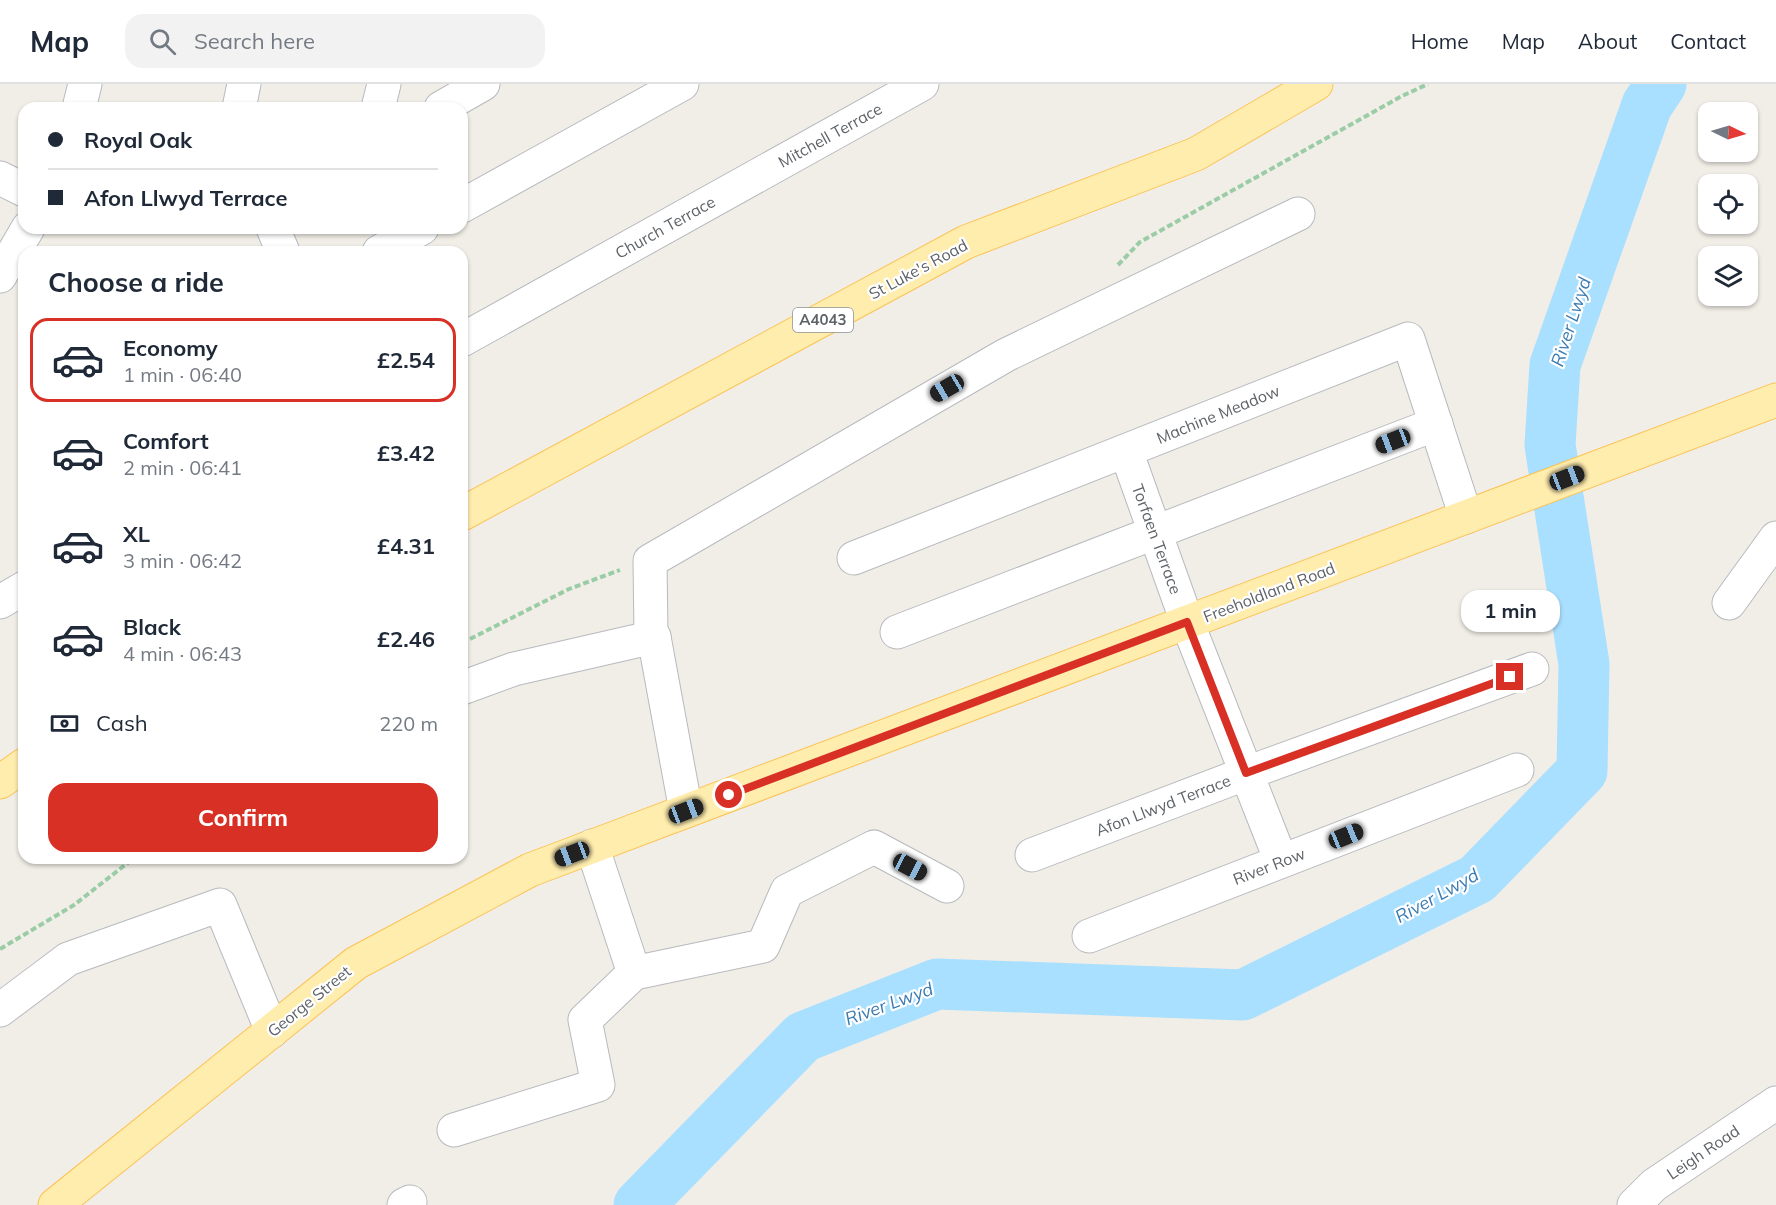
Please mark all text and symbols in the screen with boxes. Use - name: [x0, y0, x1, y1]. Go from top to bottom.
- search box: [125, 14, 545, 68]
- text: Map: [30, 24, 89, 59]
- icon: search: [146, 25, 179, 58]
- text: Search here: [194, 27, 315, 55]
- text: Home: [1411, 28, 1469, 54]
- text: Map: [1502, 28, 1545, 54]
- text: About: [1578, 28, 1637, 54]
- text: Contact: [1670, 28, 1746, 54]
- street label: Mitchell Terrace: [775, 98, 885, 172]
- north arrow: [1698, 102, 1758, 162]
- map controls: [1698, 102, 1758, 306]
- text: Royal Oak: [84, 126, 192, 154]
- button: locate: [1698, 174, 1758, 234]
- text: Afon Llwyd Terrace: [84, 184, 288, 212]
- street label: Church Terrace: [611, 191, 719, 263]
- street label: St Luke's Road: [865, 235, 971, 303]
- button: layers: [1698, 246, 1758, 306]
- text: Choose a ride: [48, 265, 224, 299]
- water label: River Lwyd: [1545, 274, 1596, 369]
- road number: A4043: [793, 308, 853, 332]
- icon: car: [51, 333, 105, 387]
- text: Economy: [123, 334, 218, 362]
- text: £2.54: [377, 346, 435, 374]
- text: 1 min · 06:40: [123, 362, 242, 387]
- car: [927, 371, 967, 405]
- street label: Machine Meadow: [1153, 380, 1283, 448]
- icon: car: [51, 426, 105, 480]
- car: [1373, 426, 1413, 456]
- text: Comfort: [123, 427, 209, 455]
- text: £3.42: [377, 439, 435, 467]
- text: 2 min · 06:41: [123, 455, 242, 480]
- car: [1547, 463, 1587, 493]
- street label: Torfaen Terrace: [1128, 481, 1186, 597]
- icon: car: [51, 519, 105, 573]
- text: XL: [123, 520, 150, 548]
- text: £4.31: [377, 532, 435, 560]
- text: 3 min · 06:42: [123, 548, 242, 573]
- street label: Freeholdland Road: [1200, 558, 1338, 626]
- callout: 1 min: [1460, 590, 1559, 632]
- text: 1 min: [1484, 598, 1537, 623]
- icon: car: [51, 612, 105, 666]
- text: Black: [123, 613, 181, 641]
- text: £2.46: [377, 625, 435, 653]
- text: 4 min · 06:43: [123, 641, 242, 666]
- route end: [1496, 663, 1523, 690]
- icon: cash: [48, 707, 81, 740]
- text: Cash: [96, 709, 148, 737]
- text: 220 m: [379, 711, 438, 736]
- street label: Afon Llwyd Terrace: [1093, 770, 1233, 840]
- route start: [715, 781, 742, 808]
- button: Confirm: [48, 783, 438, 852]
- car: [666, 796, 706, 826]
- car: [1326, 821, 1366, 851]
- car: [552, 839, 592, 869]
- street label: River Row: [1230, 843, 1308, 889]
- car: [890, 851, 930, 883]
- water label: River Lwyd: [1391, 863, 1483, 928]
- street label: George Street: [263, 961, 355, 1041]
- water label: River Lwyd: [842, 977, 936, 1030]
- street label: Leigh Road: [1663, 1120, 1743, 1184]

